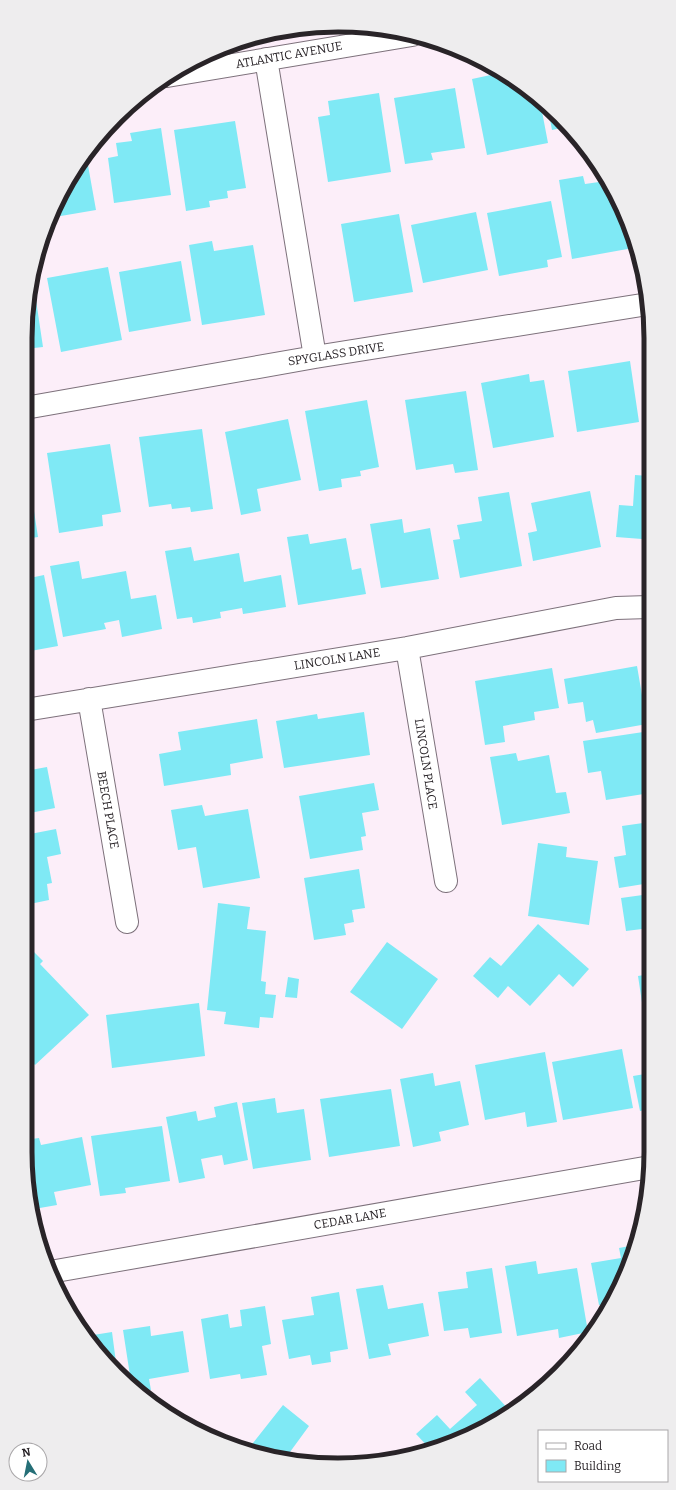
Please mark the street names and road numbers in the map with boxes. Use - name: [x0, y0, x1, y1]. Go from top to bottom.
- street label: ATLANTIC AVENUE: [235, 39, 343, 71]
- street label: SPYGLASS DRIVE: [287, 339, 385, 369]
- street label: LINCOLN LANE: [293, 645, 381, 673]
- street label: LINCOLN PLACE: [412, 717, 440, 811]
- street label: BEECH PLACE: [94, 770, 122, 850]
- street label: CEDAR LANE: [313, 1206, 387, 1232]

